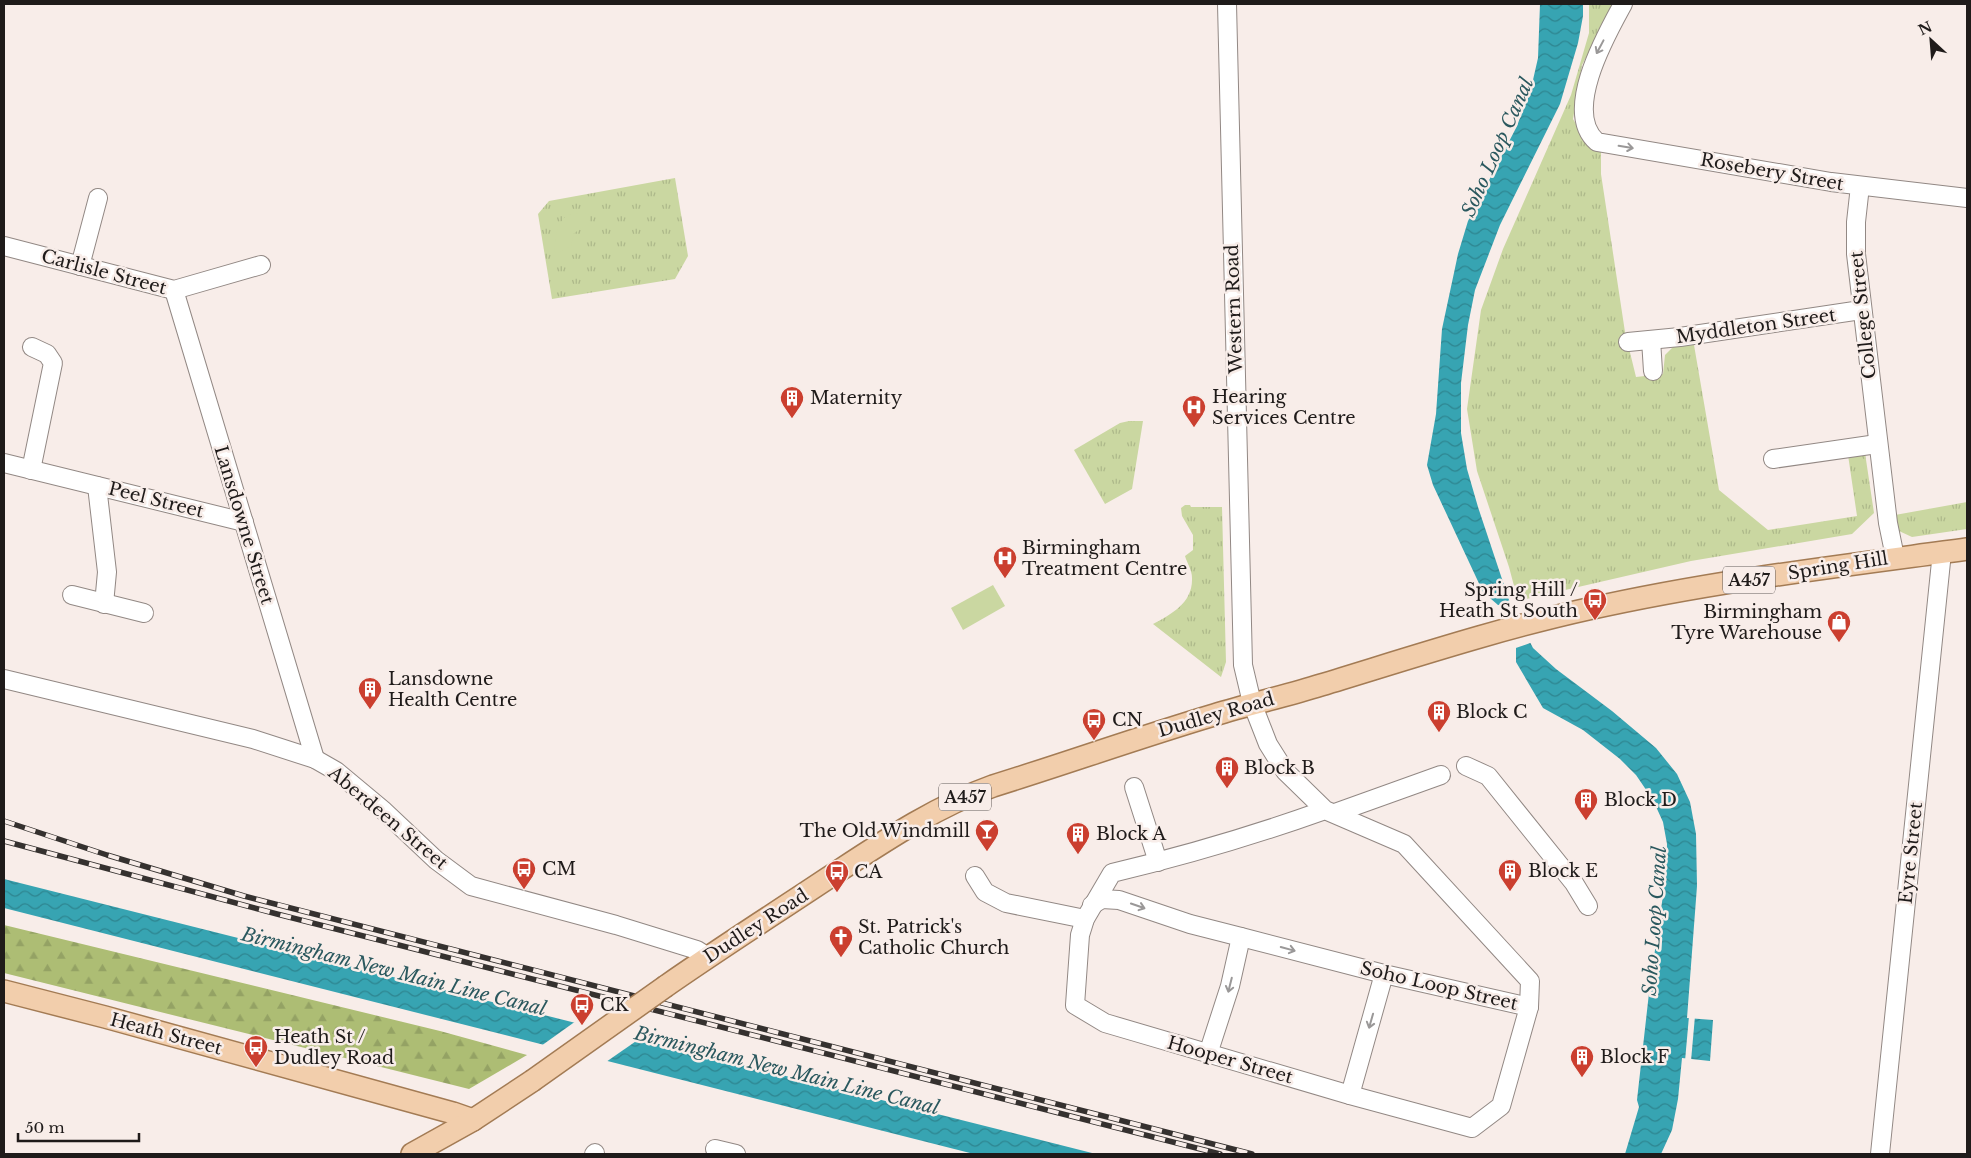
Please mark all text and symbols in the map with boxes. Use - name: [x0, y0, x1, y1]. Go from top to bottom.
- north arrow: [1906, 15, 1956, 65]
- text: N: [1915, 17, 1935, 39]
- one-way arrow: [1595, 39, 1604, 54]
- water label: Soho Loop Canal: [1457, 74, 1538, 220]
- one-way arrow: [1618, 143, 1634, 153]
- street label: Rosebery Street: [1699, 149, 1846, 195]
- street label: Western Road: [1221, 244, 1247, 375]
- street label: Carlisle Street: [39, 245, 169, 299]
- street label: College Street: [1845, 250, 1881, 380]
- street label: Myddleton Street: [1675, 304, 1837, 348]
- building icon: Maternity: [779, 385, 805, 419]
- place label: Hearing Services Centre: [1212, 386, 1356, 429]
- place label: Maternity: [810, 387, 903, 409]
- hospital icon: Hearing Services Centre: [1181, 394, 1207, 428]
- street label: Lansdowne Street: [209, 443, 279, 607]
- street label: Peel Street: [106, 478, 206, 523]
- place label: Birmingham Treatment Centre: [1022, 537, 1187, 580]
- hospital icon: Birmingham Treatment Centre: [992, 545, 1018, 579]
- street label: Spring Hill: [1786, 547, 1890, 585]
- road number: A457: [1723, 566, 1775, 594]
- place label: Spring Hill / Heath St South: [1439, 579, 1578, 622]
- bus stop icon: Spring Hill / Heath St South: [1582, 587, 1608, 621]
- place label: Birmingham Tyre Warehouse: [1671, 601, 1822, 644]
- shop icon: Birmingham Tyre Warehouse: [1826, 609, 1852, 643]
- place label: Lansdowne Health Centre: [388, 668, 517, 711]
- building icon: Lansdowne Health Centre: [357, 676, 383, 710]
- street label: Dudley Road: [1155, 688, 1277, 742]
- building icon: Block C: [1426, 699, 1452, 733]
- place label: Block C: [1456, 701, 1528, 723]
- bus stop icon: CN: [1081, 707, 1107, 741]
- place label: CN: [1112, 709, 1143, 731]
- building icon: Block B: [1214, 755, 1240, 789]
- place label: Block B: [1244, 757, 1315, 779]
- street label: Aberdeen Street: [323, 761, 452, 874]
- road number: A457: [939, 784, 991, 810]
- building icon: Block D: [1573, 787, 1599, 821]
- place label: Block D: [1604, 789, 1677, 811]
- street label: Eyre Street: [1895, 801, 1927, 905]
- bar icon: The Old Windmill: [974, 818, 1000, 852]
- place label: The Old Windmill: [800, 820, 970, 842]
- building icon: Block A: [1065, 821, 1091, 855]
- place label: Block A: [1096, 823, 1167, 845]
- water label: Soho Loop Canal: [1638, 846, 1671, 996]
- bus stop icon: CM: [511, 856, 537, 890]
- place label: CM: [542, 858, 576, 880]
- building icon: Block E: [1497, 858, 1523, 892]
- bus stop icon: CA: [824, 859, 850, 893]
- place label: Block E: [1528, 860, 1598, 882]
- place label: CA: [854, 861, 883, 883]
- street label: Dudley Road: [700, 884, 812, 968]
- one-way arrow: [1130, 902, 1145, 911]
- place label: St. Patrick's Catholic Church: [858, 916, 1009, 959]
- water label: Birmingham New Main Line Canal: [238, 922, 549, 1021]
- church icon: St. Patrick's Catholic Church: [828, 924, 854, 958]
- one-way arrow: [1280, 945, 1296, 955]
- street label: Soho Loop Street: [1358, 957, 1520, 1015]
- one-way arrow: [1225, 976, 1235, 992]
- bus stop icon: CK: [569, 992, 595, 1026]
- place label: CK: [600, 994, 629, 1016]
- street label: Heath Street: [108, 1008, 225, 1060]
- one-way arrow: [1365, 1013, 1375, 1029]
- water label: Birmingham New Main Line Canal: [631, 1021, 942, 1120]
- place label: Heath St / Dudley Road: [274, 1026, 394, 1069]
- street label: Hooper Street: [1165, 1032, 1296, 1088]
- bus stop icon: Heath St / Dudley Road: [243, 1034, 269, 1068]
- building icon: Block F: [1569, 1044, 1595, 1078]
- place label: Block F: [1600, 1046, 1669, 1068]
- scale bar: [18, 1110, 139, 1142]
- text: 50 m: [25, 1118, 65, 1137]

